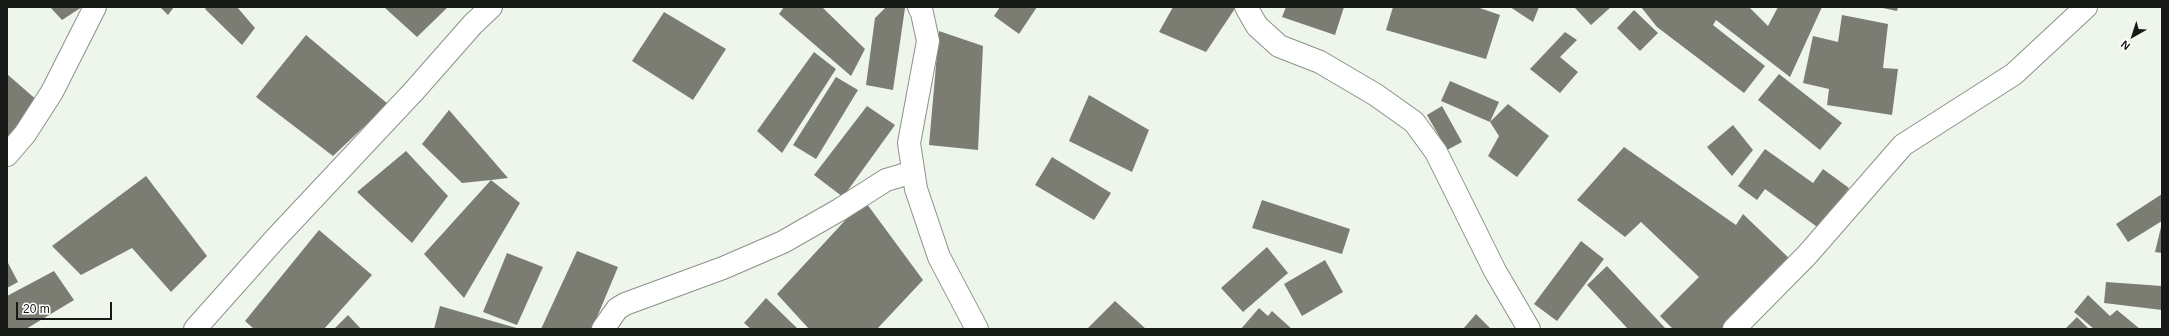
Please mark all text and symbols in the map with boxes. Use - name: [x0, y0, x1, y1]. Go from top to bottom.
- north arrow: [2113, 16, 2153, 56]
- text: N: [2119, 38, 2132, 52]
- scale bar: [18, 294, 114, 320]
- text: 20 m: [23, 302, 50, 316]

